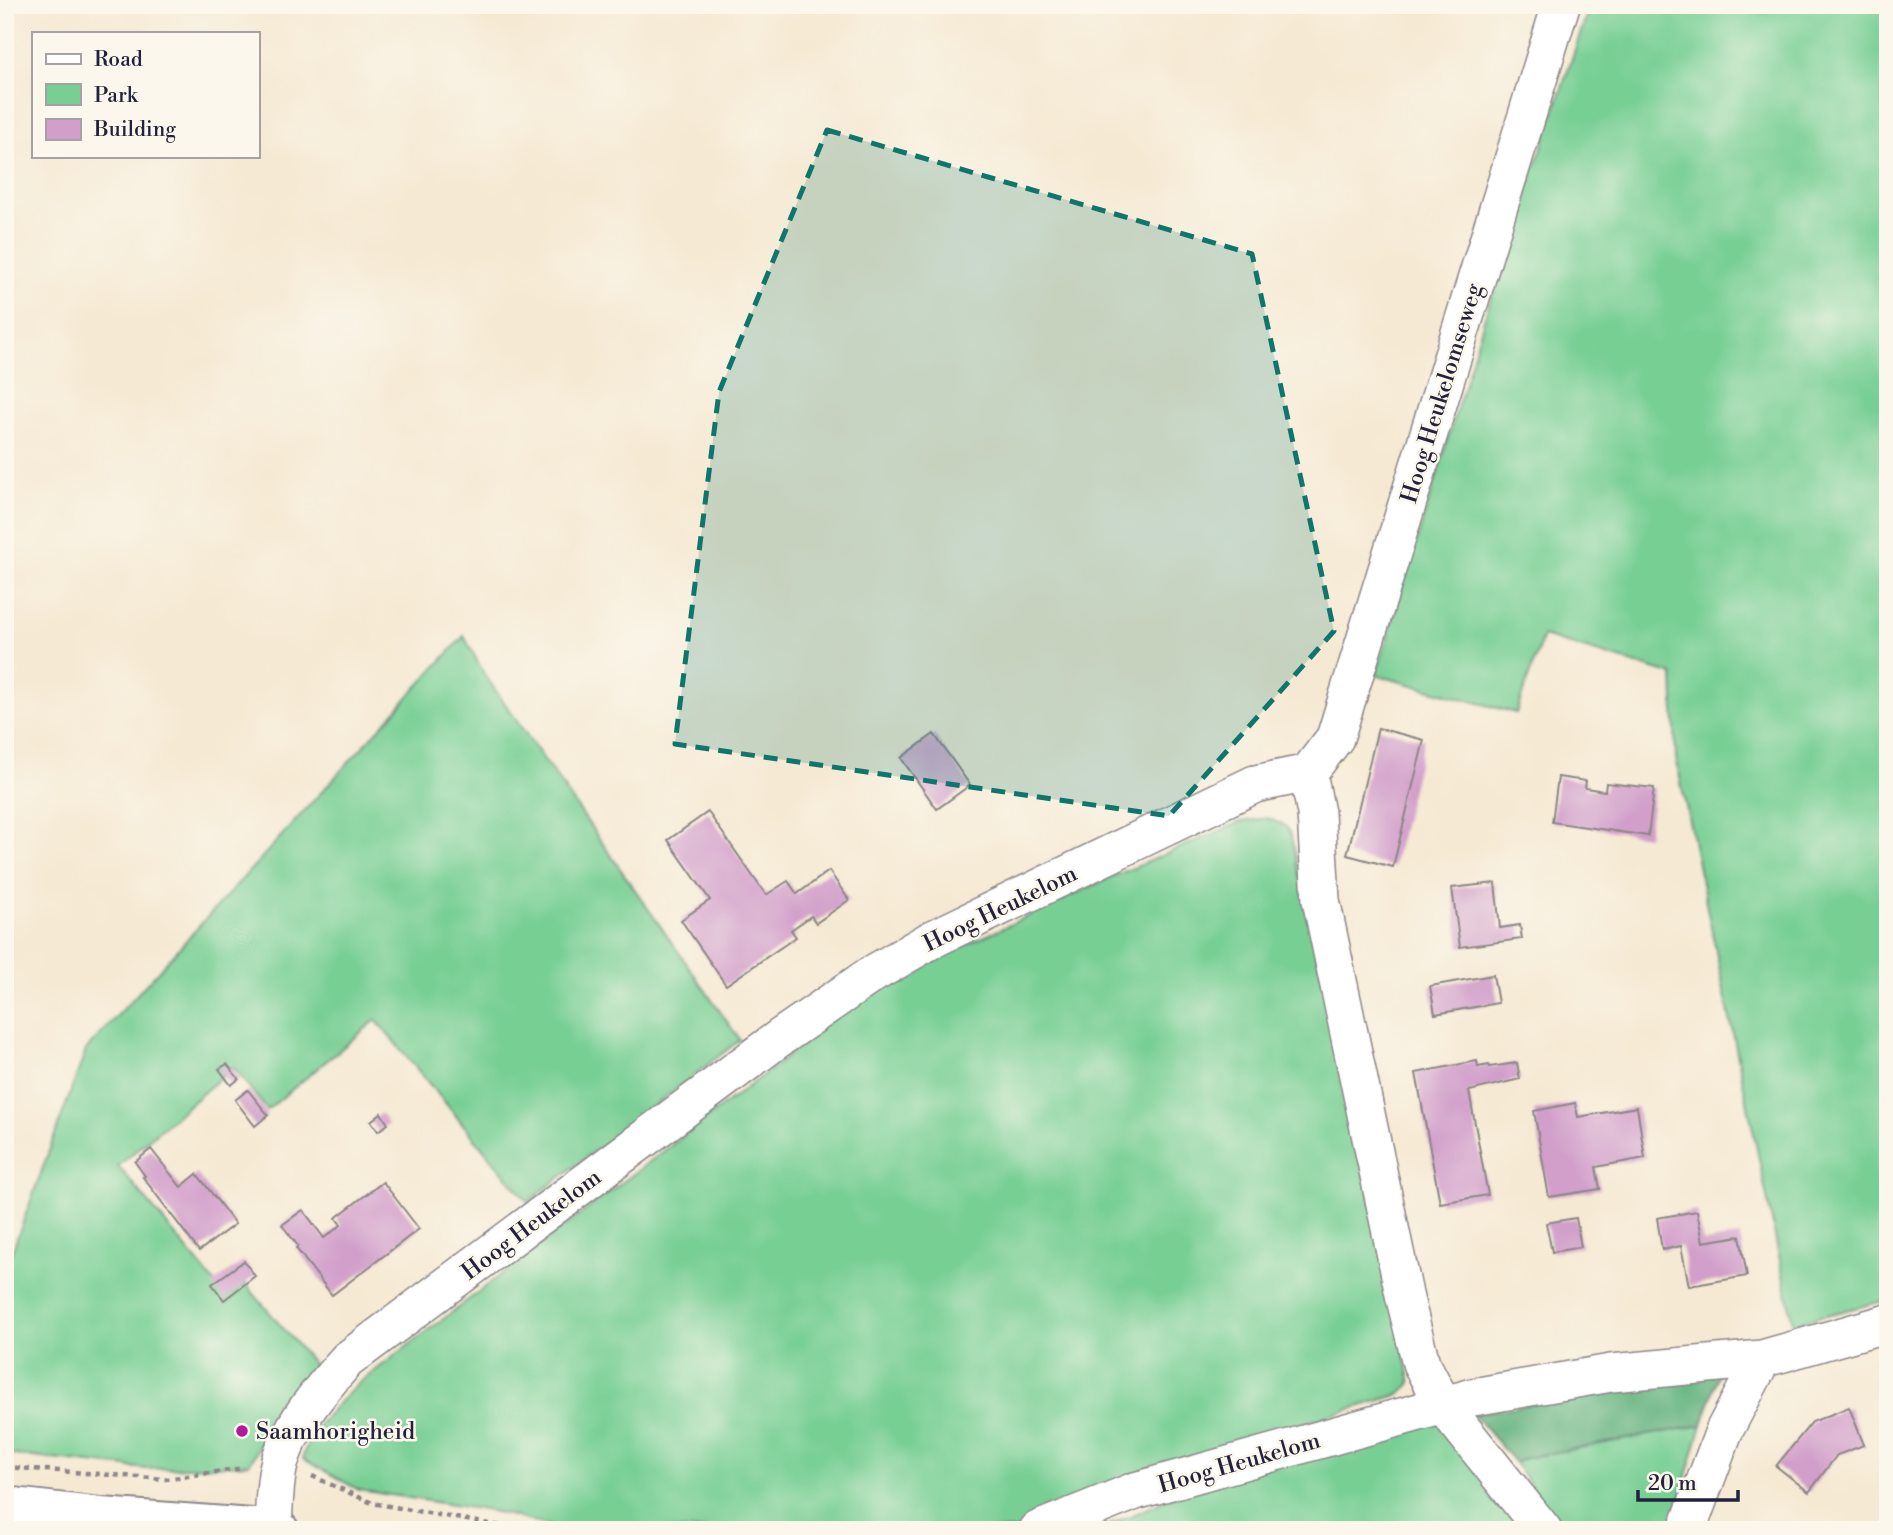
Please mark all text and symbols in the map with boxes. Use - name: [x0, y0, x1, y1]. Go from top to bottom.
- legend: [32, 32, 259, 158]
- text: Road: [94, 47, 143, 73]
- text: Park: [94, 83, 139, 109]
- text: Building: [93, 117, 176, 143]
- street label: Hoog Heukelomseweg: [1395, 280, 1489, 507]
- street label: Hoog Heukelom: [919, 860, 1082, 958]
- street label: Hoog Heukelom: [456, 1163, 607, 1286]
- place label: Saamhorigheid: [256, 1418, 415, 1446]
- marker: Saamhorigheid: [234, 1423, 250, 1439]
- street label: Hoog Heukelom: [1155, 1426, 1324, 1499]
- scale bar: [1638, 1458, 1737, 1502]
- text: 20 m: [1648, 1471, 1697, 1497]

